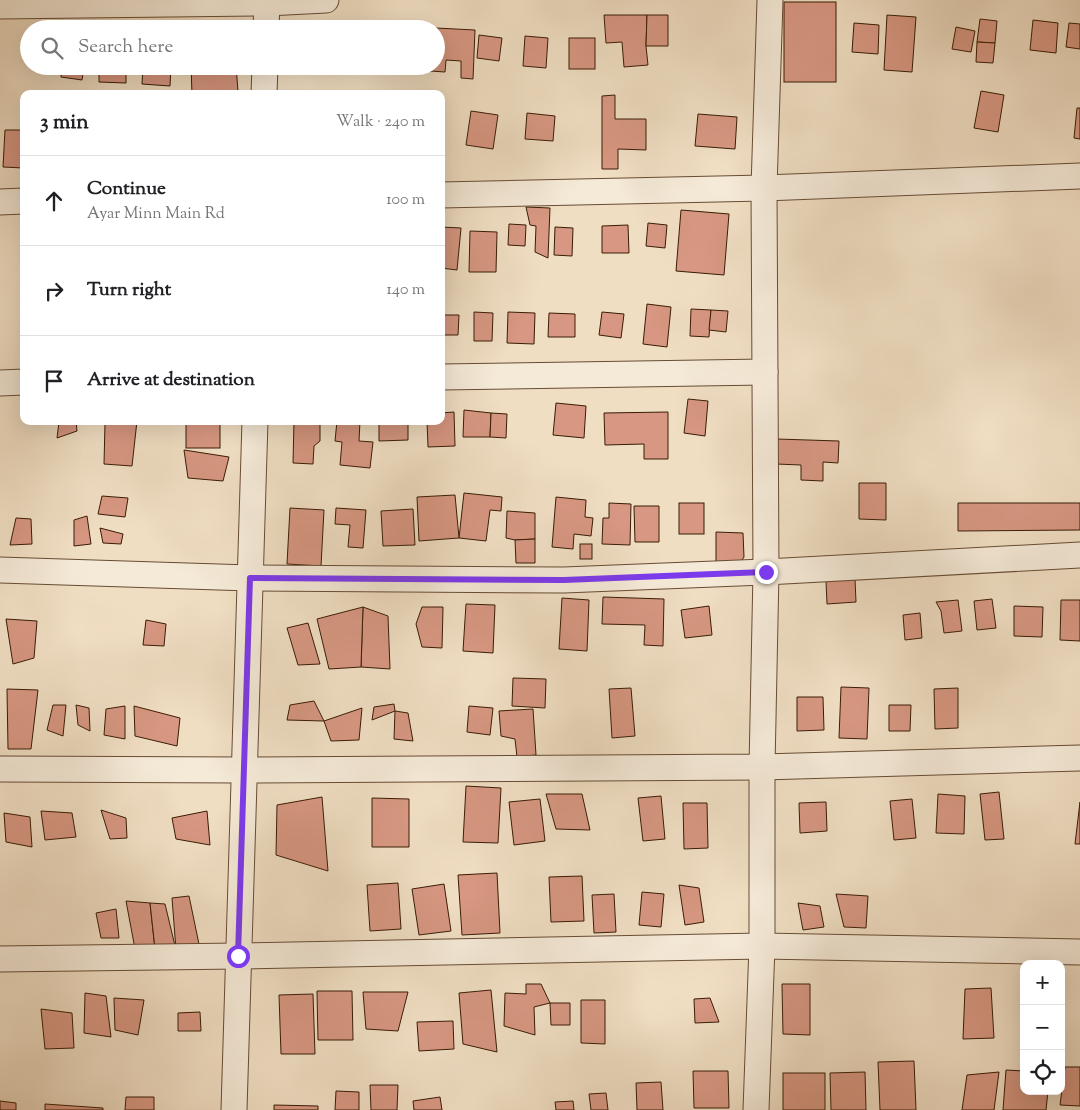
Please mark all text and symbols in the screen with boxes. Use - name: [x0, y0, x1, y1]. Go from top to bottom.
- search box: [20, 20, 445, 75]
- icon: search: [38, 34, 66, 62]
- text: Search here: [78, 34, 173, 61]
- text: 3 min: [40, 108, 89, 138]
- text: Walk · 240 m: [336, 111, 425, 134]
- text: Continue: [87, 176, 166, 203]
- icon: ahead: [40, 187, 68, 215]
- text: 100 m: [386, 189, 425, 212]
- text: Ayar Minn Main Rd: [87, 203, 225, 226]
- icon: right: [40, 277, 68, 305]
- text: Turn right: [87, 277, 171, 304]
- text: 140 m: [387, 279, 425, 302]
- icon: arrive: [40, 367, 68, 395]
- text: Arrive at destination: [87, 367, 255, 394]
- route end: [755, 561, 778, 584]
- route start: [227, 945, 250, 968]
- map controls: [1020, 960, 1065, 1095]
- button: +: [1020, 960, 1065, 1005]
- button: −: [1020, 1005, 1065, 1050]
- button: locate: [1020, 1050, 1065, 1095]

